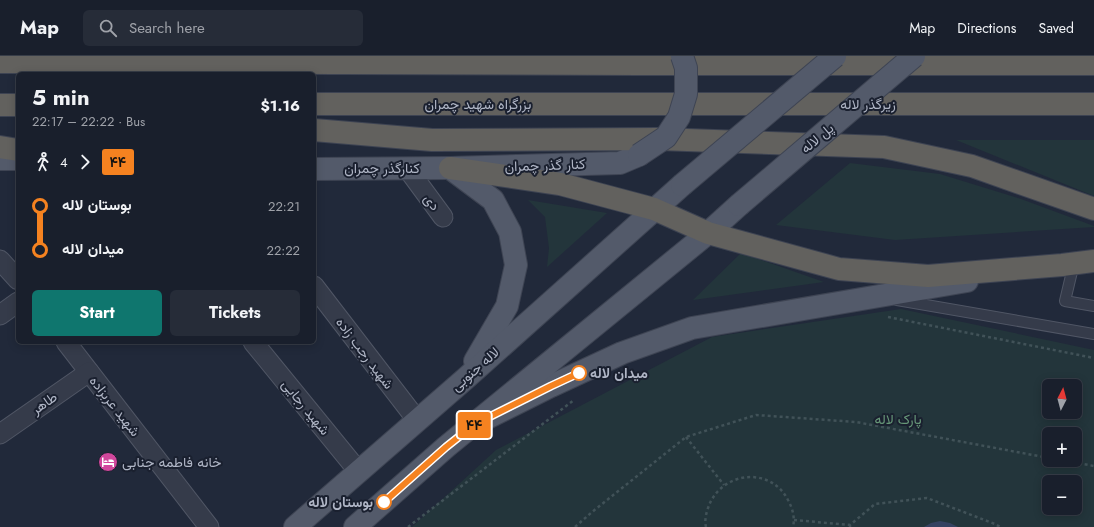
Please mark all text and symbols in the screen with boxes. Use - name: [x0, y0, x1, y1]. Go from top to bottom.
- search box: [83, 10, 363, 46]
- text: Map: [20, 14, 59, 41]
- icon: search: [97, 17, 119, 39]
- text: Search here: [129, 17, 205, 39]
- text: Map: [909, 18, 935, 38]
- text: Directions: [957, 18, 1017, 38]
- text: Saved: [1039, 18, 1074, 38]
- text: 5 min: [32, 81, 90, 113]
- street label: بزرگراه شهید چمران: [425, 94, 531, 114]
- street label: زیرگذر لاله: [840, 94, 896, 114]
- text: $1.16: [261, 95, 300, 117]
- text: 22:17 – 22:22 · Bus: [32, 112, 145, 131]
- street label: پل لاله: [796, 118, 838, 158]
- icon: walk: [32, 151, 54, 173]
- icon: forward: [74, 151, 96, 173]
- text: ۴۴: [110, 152, 126, 172]
- text: 4: [60, 153, 68, 172]
- street label: کنار گذر چمران: [504, 154, 586, 176]
- street label: کنارگذر چمران: [344, 158, 420, 178]
- street label: دی: [419, 189, 445, 215]
- text: بوستان لاله: [62, 194, 132, 216]
- text: 22:21: [268, 197, 300, 216]
- text: میدان لاله: [62, 238, 124, 260]
- text: 22:22: [267, 241, 300, 260]
- button: Start: [32, 290, 162, 336]
- button: Tickets: [170, 290, 300, 336]
- street label: شهید رجب زاده: [331, 313, 399, 393]
- street label: لاله جنوبی: [446, 342, 504, 396]
- place label: میدان لاله: [590, 363, 648, 383]
- marker: میدان لاله: [571, 365, 587, 381]
- street label: شهید عربزاده: [85, 371, 145, 441]
- street label: شهید رجایی: [277, 375, 335, 439]
- north arrow: [1042, 379, 1082, 419]
- map controls: [1042, 379, 1082, 515]
- street label: طاهر: [26, 387, 61, 420]
- park label: پارک لاله: [874, 409, 922, 429]
- line badge: ۴۴: [456, 412, 492, 438]
- text: ۴۴: [466, 415, 482, 435]
- button: +: [1042, 427, 1082, 467]
- hotel icon: خانه فاطمه جنابی: [97, 451, 119, 473]
- place label: خانه فاطمه جنابی: [122, 452, 221, 472]
- button: −: [1042, 475, 1082, 515]
- place label: بوستان لاله: [308, 492, 373, 512]
- marker: بوستان لاله: [376, 494, 392, 510]

